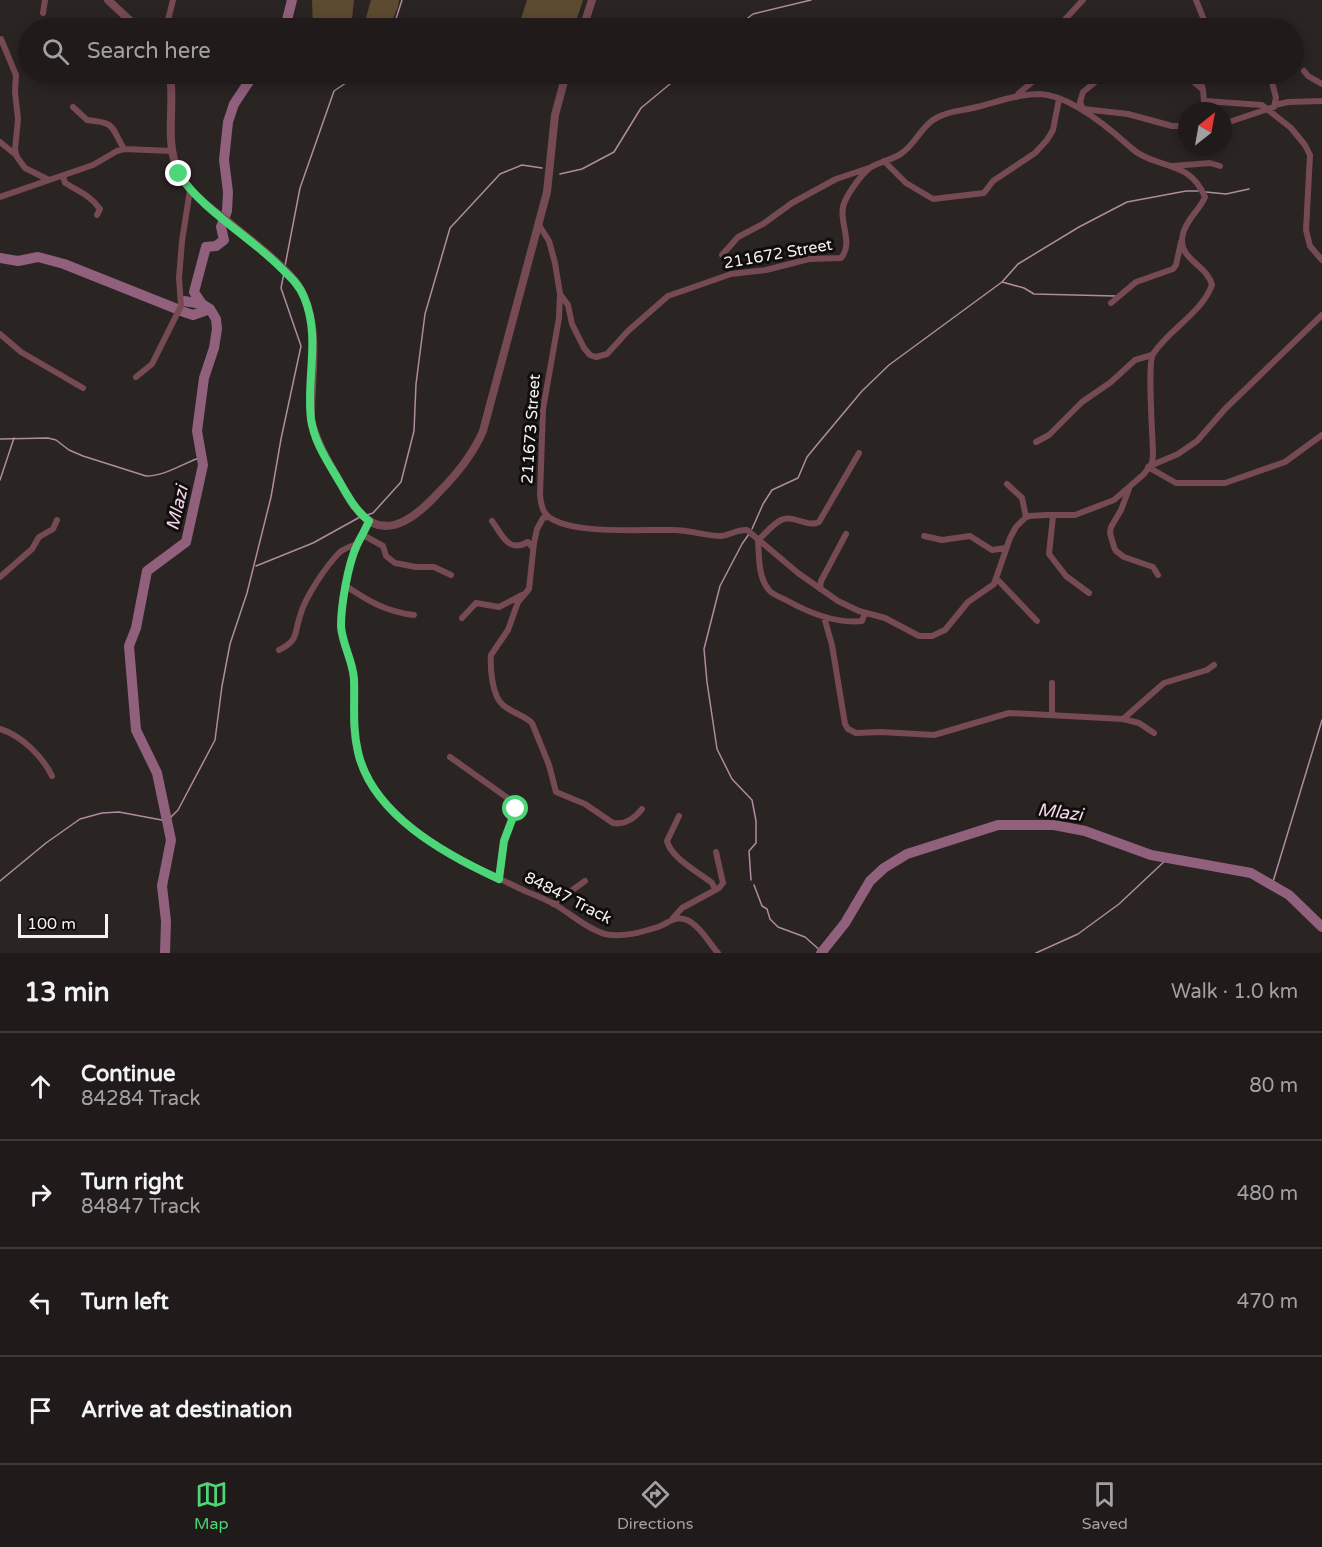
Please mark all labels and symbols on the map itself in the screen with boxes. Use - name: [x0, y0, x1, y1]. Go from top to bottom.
- north arrow: [1178, 102, 1232, 156]
- route end: [165, 160, 191, 186]
- street label: 211672 Street: [722, 235, 834, 273]
- street label: 211673 Street: [517, 373, 545, 485]
- water label: Mlazi: [161, 481, 193, 533]
- route start: [502, 795, 528, 821]
- water label: Mlazi: [1036, 798, 1086, 826]
- street label: 84847 Track: [521, 867, 615, 929]
- scale bar: [18, 911, 108, 938]

